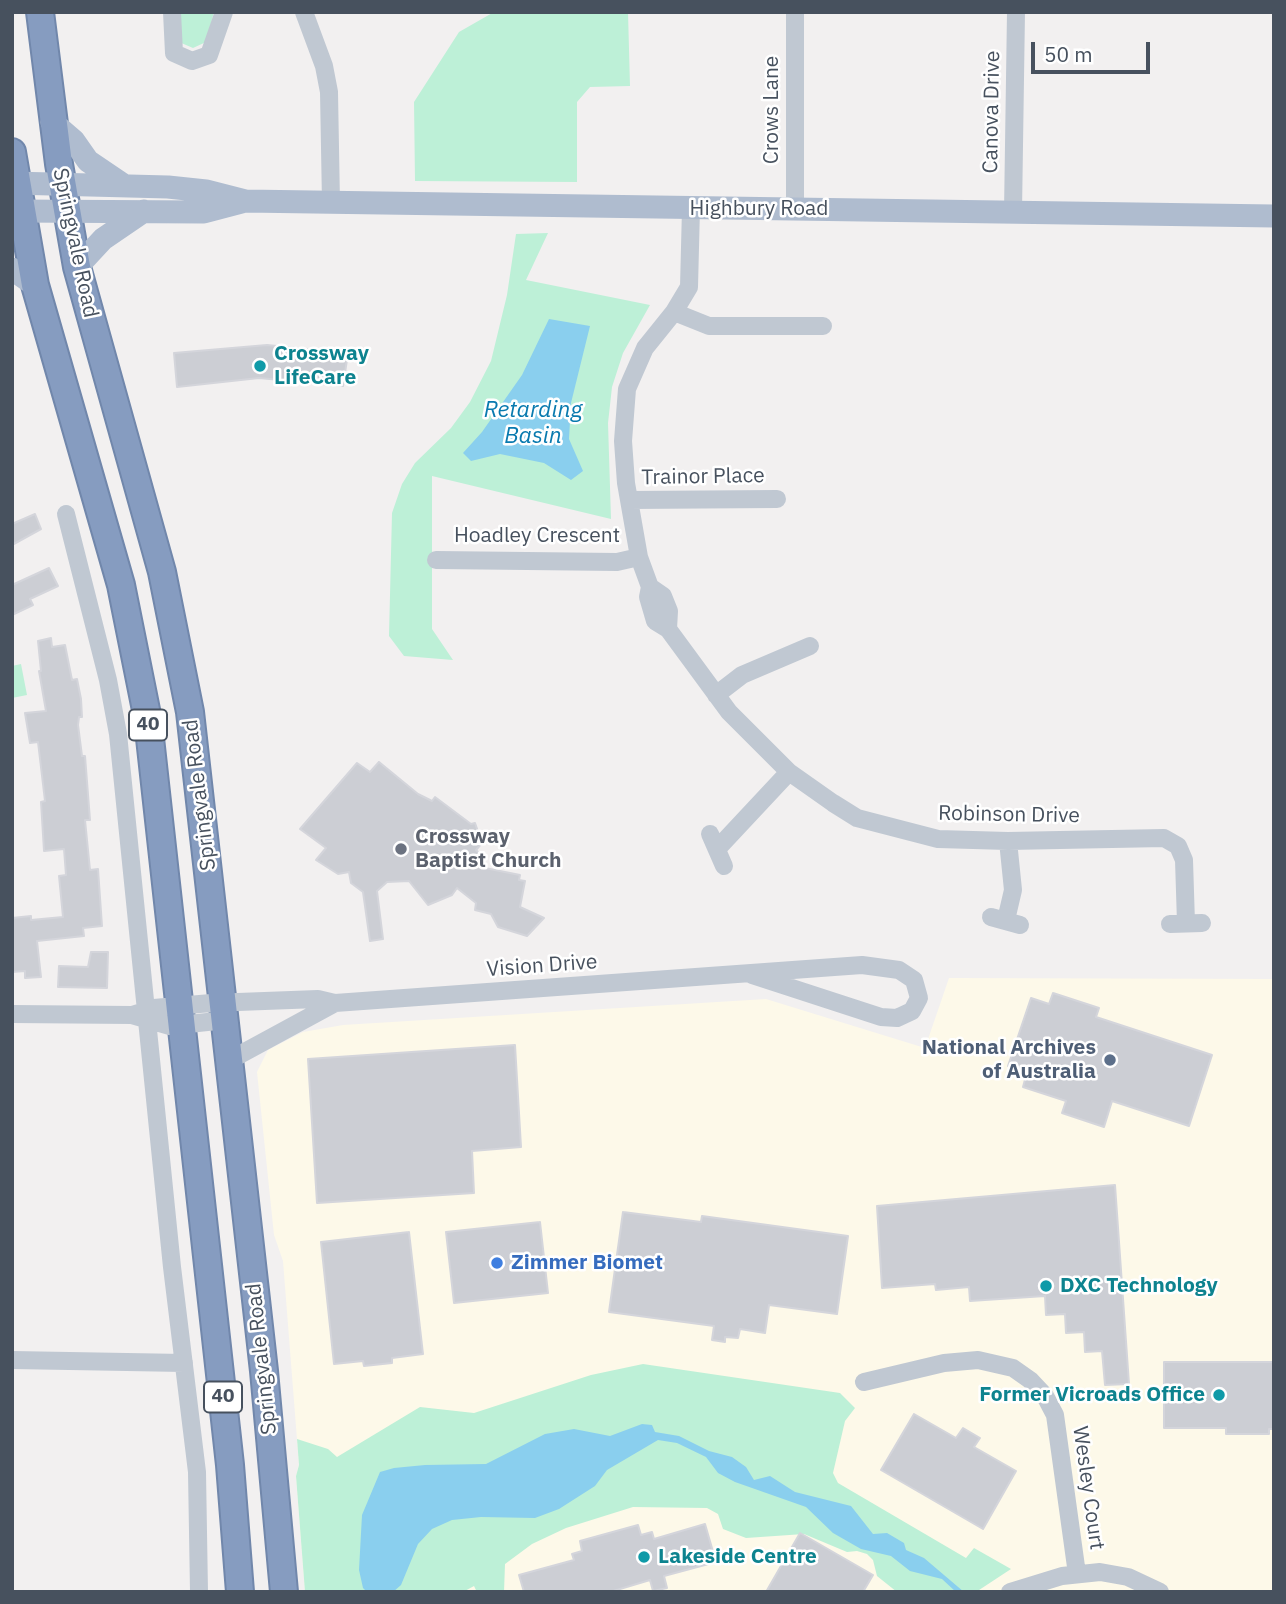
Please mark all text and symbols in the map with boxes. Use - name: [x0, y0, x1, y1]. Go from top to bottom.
- scale bar: [1034, 28, 1153, 72]
- text: 50 m: [1044, 40, 1093, 68]
- street label: Canova Drive: [978, 50, 1006, 174]
- street label: Crows Lane: [759, 56, 785, 164]
- street label: Springvale Road: [47, 166, 103, 320]
- street label: Highbury Road: [690, 196, 828, 222]
- place label: Crossway LifeCare: [274, 341, 369, 391]
- marker: Crossway LifeCare: [252, 358, 268, 374]
- water label: Retarding Basin: [484, 396, 582, 450]
- street label: Trainor Place: [641, 463, 765, 491]
- street label: Hoadley Crescent: [454, 523, 620, 549]
- road number: 40: [129, 710, 167, 740]
- street label: Springvale Road: [178, 718, 222, 872]
- street label: Robinson Drive: [938, 801, 1080, 829]
- place label: Crossway Baptist Church: [415, 824, 562, 874]
- marker: Crossway Baptist Church: [393, 841, 409, 857]
- street label: Vision Drive: [486, 950, 598, 982]
- place label: National Archives of Australia: [922, 1035, 1096, 1085]
- marker: National Archives of Australia: [1102, 1052, 1118, 1068]
- place label: Zimmer Biomet: [511, 1250, 663, 1276]
- marker: Zimmer Biomet: [489, 1255, 505, 1271]
- place label: DXC Technology: [1060, 1273, 1218, 1299]
- marker: DXC Technology: [1038, 1278, 1054, 1294]
- street label: Springvale Road: [242, 1282, 282, 1436]
- road number: 40: [204, 1382, 242, 1413]
- place label: Former Vicroads Office: [979, 1382, 1205, 1408]
- marker: Former Vicroads Office: [1211, 1387, 1227, 1403]
- street label: Wesley Court: [1067, 1425, 1109, 1551]
- place label: Lakeside Centre: [658, 1544, 817, 1570]
- marker: Lakeside Centre: [636, 1549, 652, 1565]

